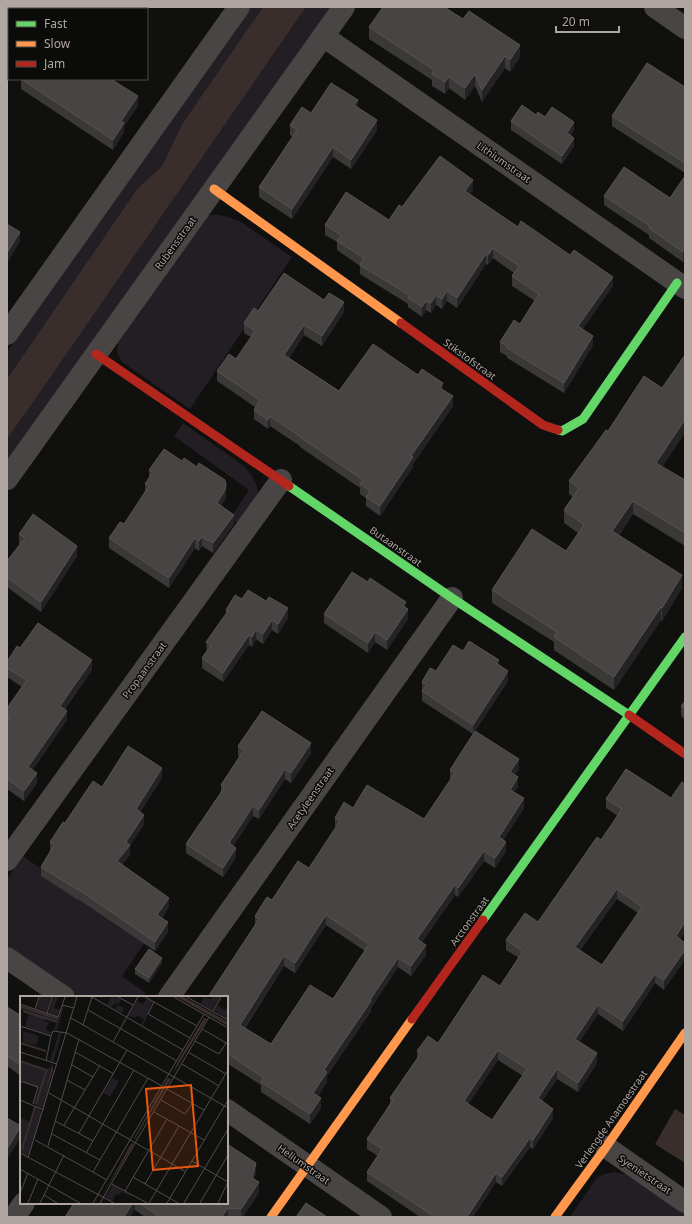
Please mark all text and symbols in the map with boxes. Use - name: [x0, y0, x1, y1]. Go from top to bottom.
- legend: [8, 8, 148, 80]
- scale bar: [556, 8, 619, 34]
- text: 20 m: [562, 13, 590, 30]
- text: Fast: [44, 15, 68, 32]
- text: Slow: [44, 35, 71, 52]
- text: Jam: [43, 55, 65, 72]
- street label: Lithiumstraat: [474, 138, 534, 186]
- street label: Rubensstraat: [151, 213, 199, 272]
- street label: Stikstofstraat: [441, 335, 500, 383]
- street label: Butaanstraat: [367, 523, 425, 569]
- street label: Propaanstraat: [119, 639, 170, 701]
- street label: Acetyleenstraat: [283, 764, 337, 832]
- street label: Arctonstraat: [446, 893, 492, 949]
- inset map: [20, 996, 228, 1204]
- street label: Verlengde Anamoestraat: [572, 1067, 650, 1171]
- street label: Heliumstraat: [275, 1141, 333, 1187]
- street label: Syenietstraat: [616, 1151, 675, 1197]

